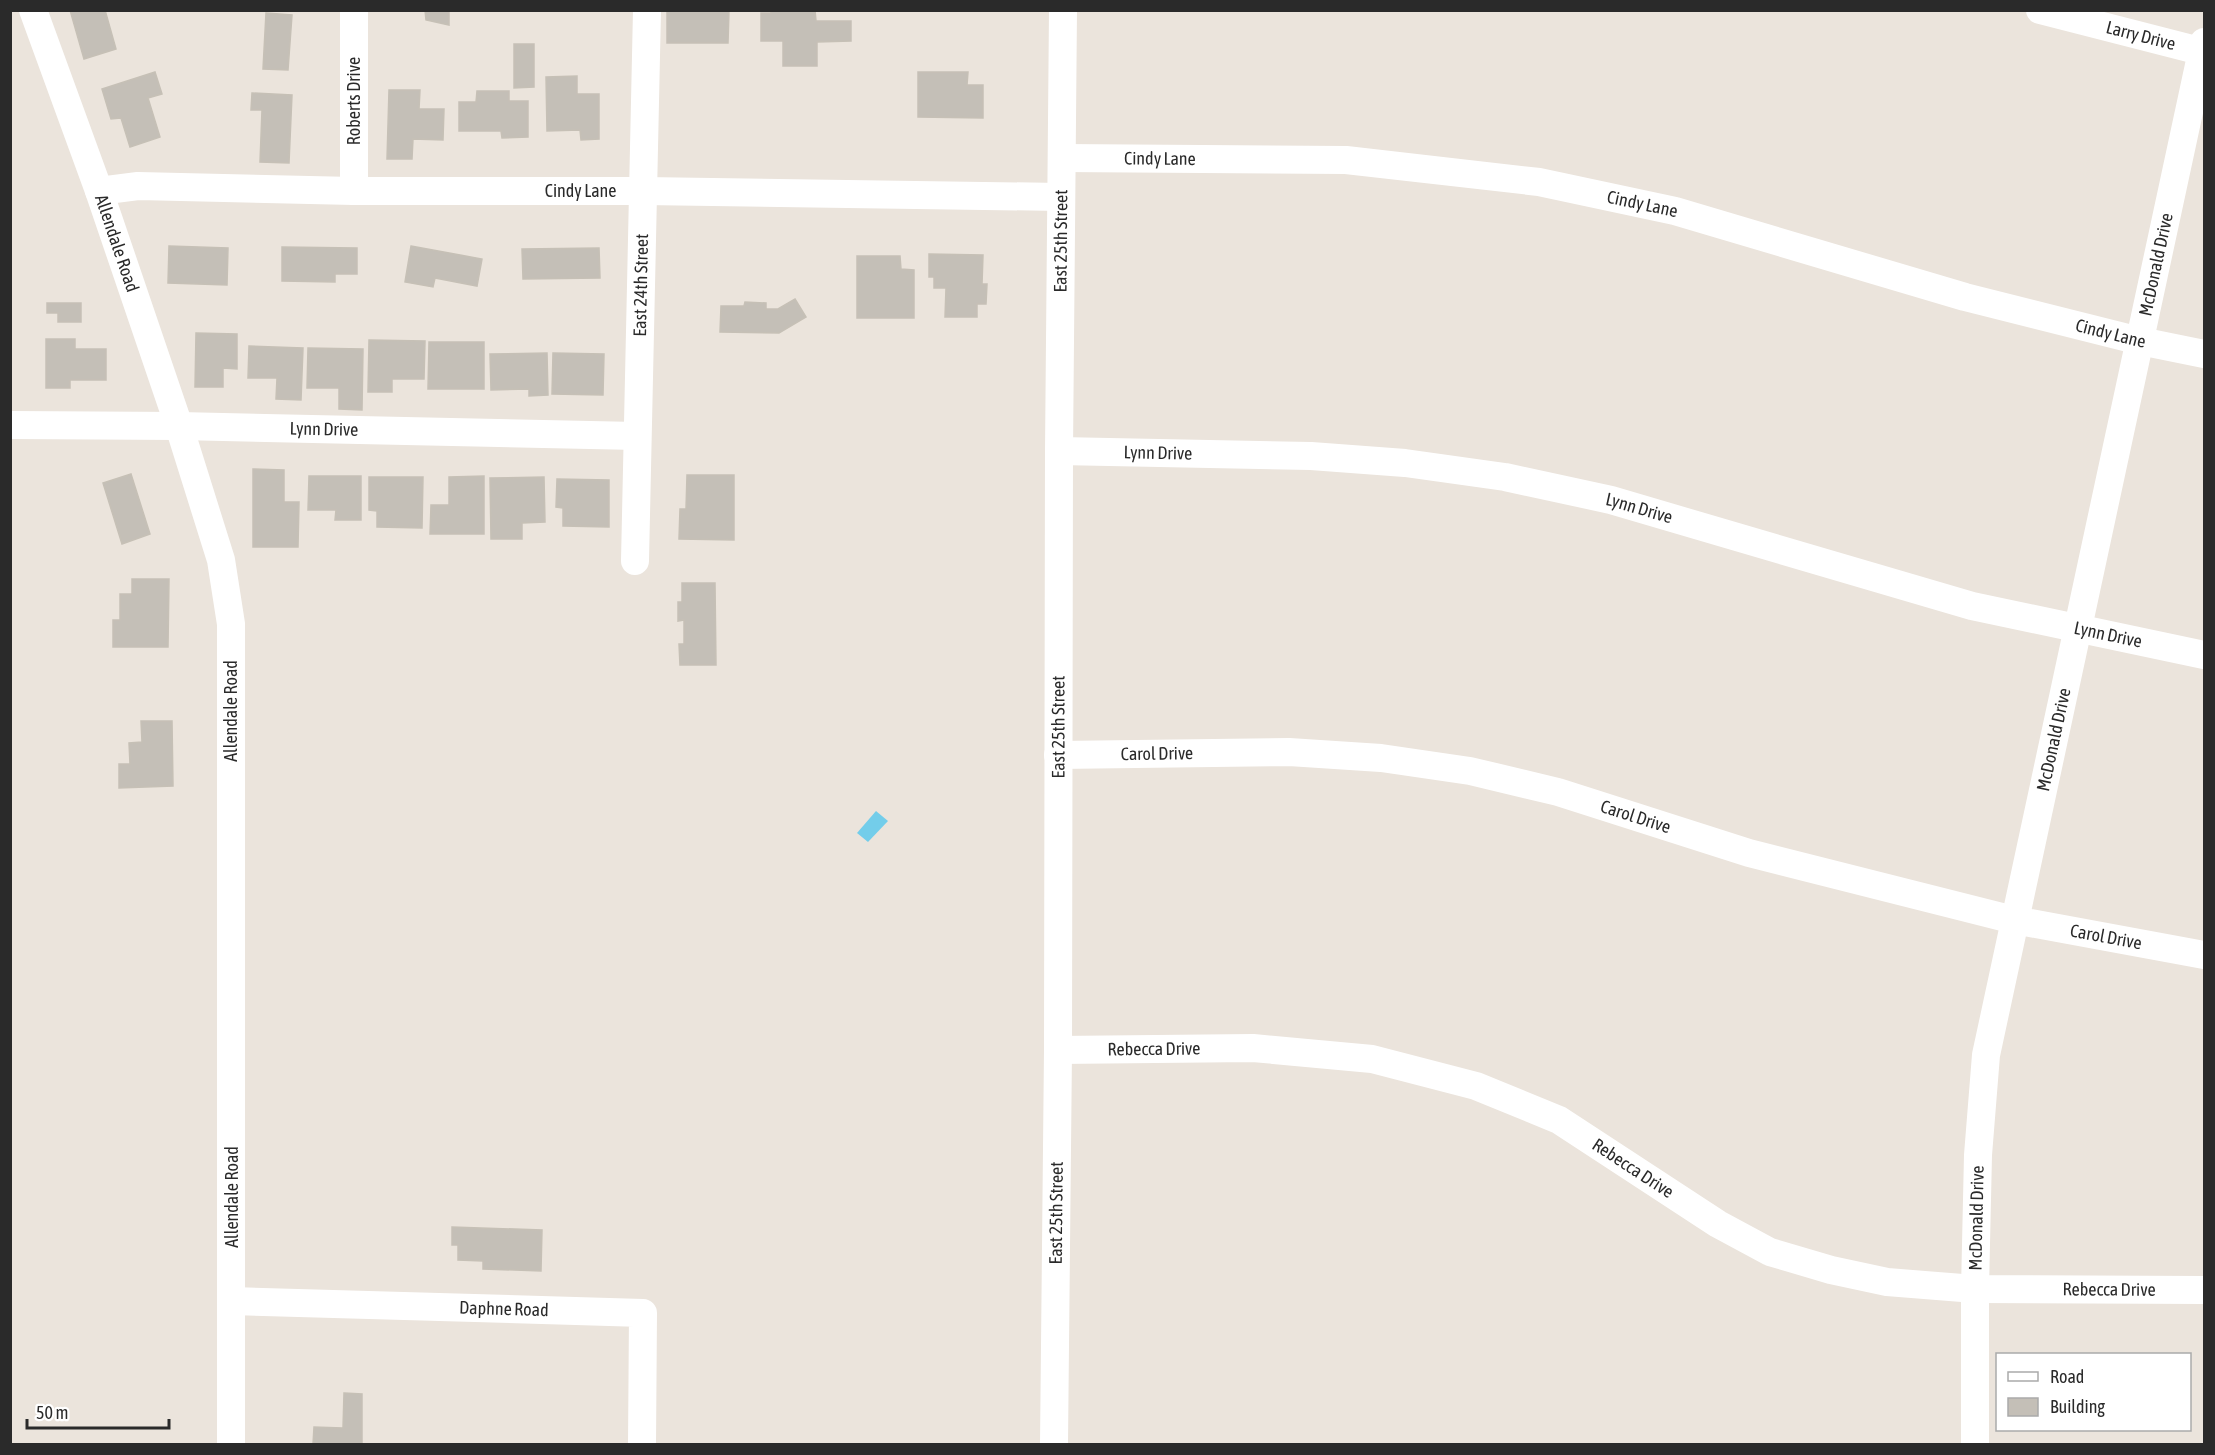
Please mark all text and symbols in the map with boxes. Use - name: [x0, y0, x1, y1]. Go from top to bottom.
- street label: Larry Drive: [2104, 16, 2178, 54]
- street label: Roberts Drive: [343, 57, 364, 145]
- street label: Cindy Lane: [1124, 147, 1196, 169]
- street label: Cindy Lane: [545, 180, 616, 201]
- street label: Cindy Lane: [1605, 186, 1680, 221]
- street label: East 25th Street: [1049, 189, 1071, 293]
- street label: Allendale Road: [91, 192, 144, 295]
- street label: McDonald Drive: [2134, 211, 2177, 318]
- street label: East 24th Street: [629, 233, 652, 337]
- street label: Cindy Lane: [2073, 314, 2148, 352]
- street label: Lynn Drive: [289, 417, 359, 440]
- street label: Lynn Drive: [1123, 441, 1193, 464]
- street label: Lynn Drive: [1604, 488, 1675, 528]
- street label: Lynn Drive: [2072, 617, 2144, 652]
- street label: Allendale Road: [220, 660, 241, 762]
- street label: East 25th Street: [1047, 676, 1069, 778]
- street label: McDonald Drive: [2032, 686, 2075, 793]
- street label: Carol Drive: [1121, 742, 1193, 764]
- street label: Carol Drive: [1598, 795, 1673, 837]
- street label: Carol Drive: [2069, 920, 2144, 953]
- street label: Rebecca Drive: [1107, 1038, 1201, 1059]
- street label: Rebecca Drive: [1589, 1134, 1678, 1202]
- street label: Allendale Road: [221, 1146, 242, 1248]
- street label: East 25th Street: [1045, 1161, 1067, 1265]
- street label: McDonald Drive: [1964, 1165, 1988, 1271]
- street label: Rebecca Drive: [2063, 1278, 2156, 1300]
- street label: Daphne Road: [459, 1297, 549, 1320]
- legend: [1996, 1353, 2191, 1431]
- text: Road: [2050, 1366, 2084, 1387]
- scale bar: [27, 1392, 170, 1430]
- text: Building: [2050, 1396, 2105, 1417]
- text: 50 m: [36, 1402, 68, 1423]

